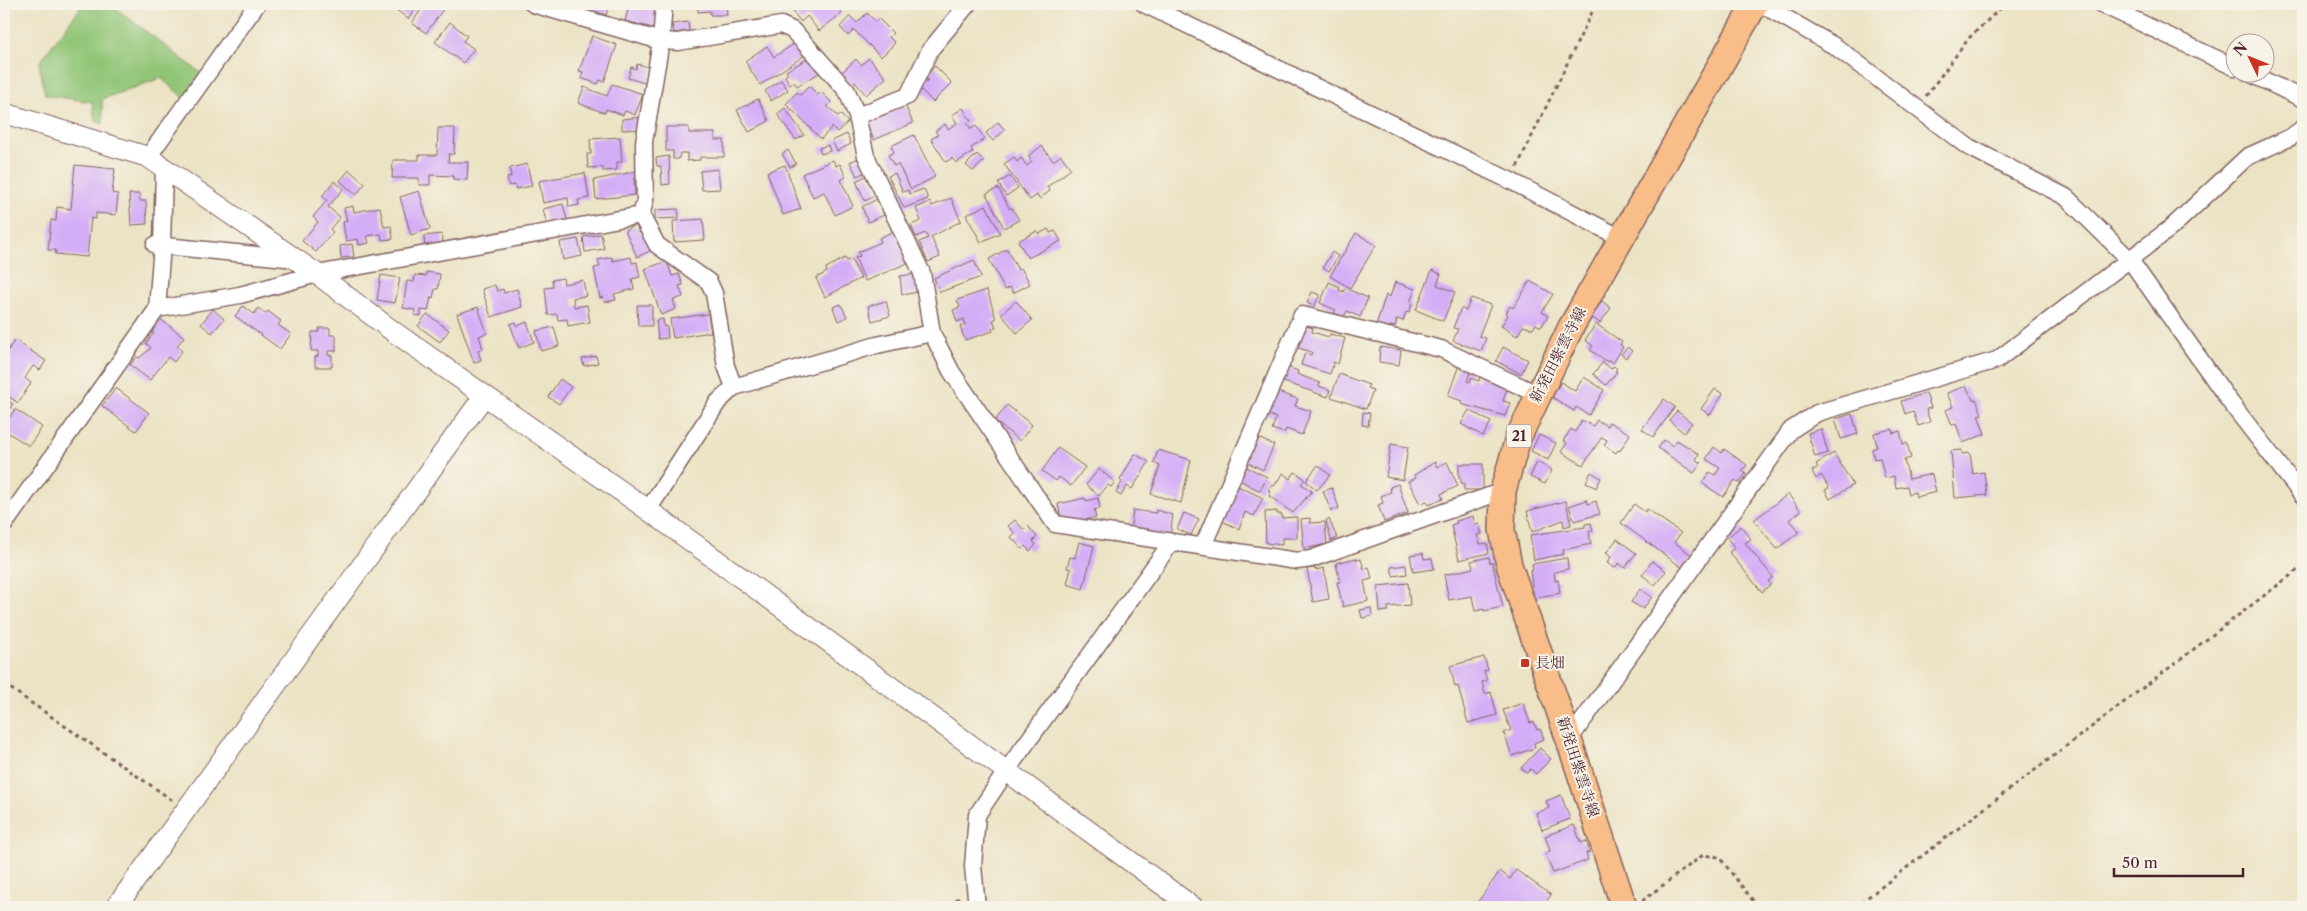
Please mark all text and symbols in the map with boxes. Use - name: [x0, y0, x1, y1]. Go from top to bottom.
- north arrow: [2224, 32, 2274, 82]
- text: N: [2230, 39, 2251, 60]
- street label: 新発田紫雲寺線: [1525, 304, 1590, 406]
- road number: 21: [1506, 424, 1532, 448]
- place label: 長畑: [1535, 653, 1565, 672]
- marker: 長畑: [1519, 657, 1531, 669]
- street label: 新発田紫雲寺線: [1553, 714, 1604, 820]
- scale bar: [2114, 846, 2243, 878]
- text: 50 m: [2122, 853, 2158, 872]

